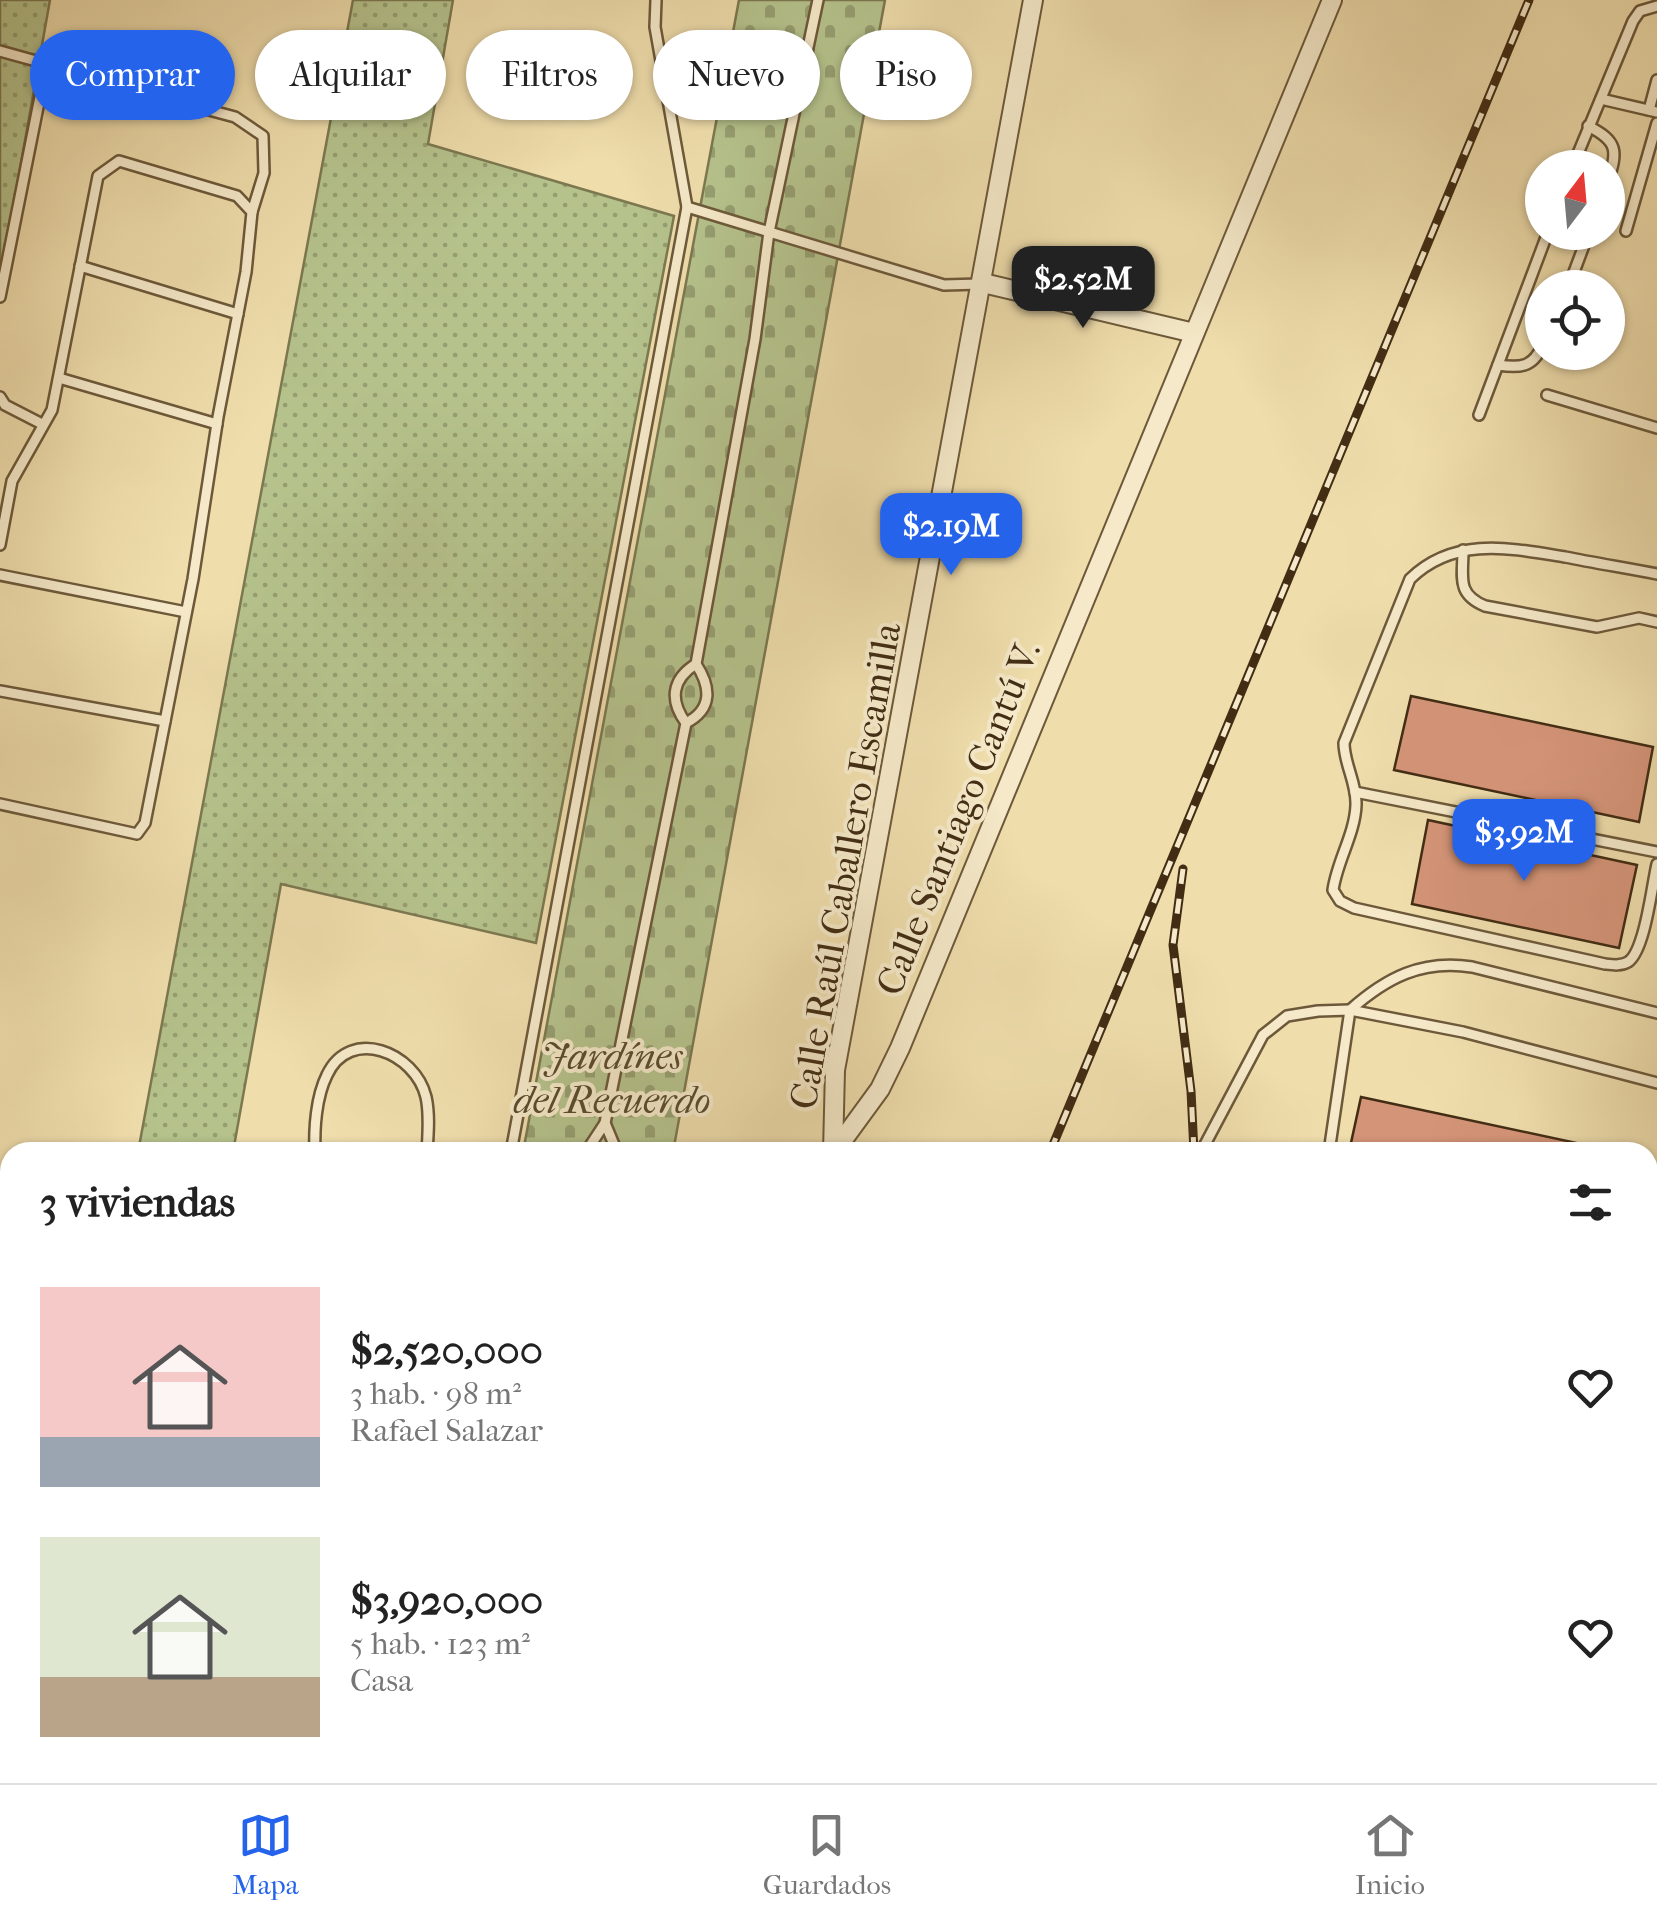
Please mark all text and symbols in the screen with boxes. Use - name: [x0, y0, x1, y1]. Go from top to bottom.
- chip: Comprar: [30, 30, 235, 120]
- chip: Alquilar: [255, 30, 446, 120]
- chip: Filtros: [466, 30, 633, 120]
- chip: Nuevo: [653, 30, 820, 120]
- chip: Piso: [840, 30, 972, 120]
- north arrow: [1525, 150, 1625, 250]
- map controls: [1525, 150, 1625, 370]
- pin: $2.52M: [1002, 246, 1164, 331]
- text: $2.52M: [1034, 260, 1132, 297]
- button: locate: [1525, 270, 1625, 370]
- pin: $2.19M: [870, 493, 1032, 578]
- text: $2.19M: [902, 507, 1000, 544]
- street label: Calle Raúl Caballero Escamilla: [781, 619, 911, 1113]
- street label: Calle Santiago Cantú V.: [867, 635, 1050, 1002]
- pin: $3.92M: [1443, 799, 1605, 884]
- text: $3.92M: [1475, 813, 1573, 850]
- park label: Jardínes del Recuerdo: [513, 1034, 711, 1123]
- icon: filters: [1563, 1175, 1618, 1230]
- text: 3 viviendas: [40, 1178, 235, 1227]
- text: $2,520,000: [350, 1326, 543, 1375]
- icon: home: [120, 1327, 240, 1447]
- icon: heart: [1563, 1360, 1618, 1415]
- text: 3 hab. · 98 m²: [350, 1375, 521, 1412]
- text: Rafael Salazar: [350, 1412, 543, 1449]
- text: $3,920,000: [350, 1576, 543, 1625]
- icon: home: [120, 1577, 240, 1697]
- icon: heart: [1563, 1610, 1618, 1665]
- text: 5 hab. · 123 m²: [350, 1625, 530, 1662]
- text: Casa: [350, 1662, 413, 1699]
- tab: Mapa: [232, 1808, 299, 1901]
- tab: Guardados: [763, 1808, 891, 1901]
- tab: Inicio: [1355, 1808, 1425, 1901]

